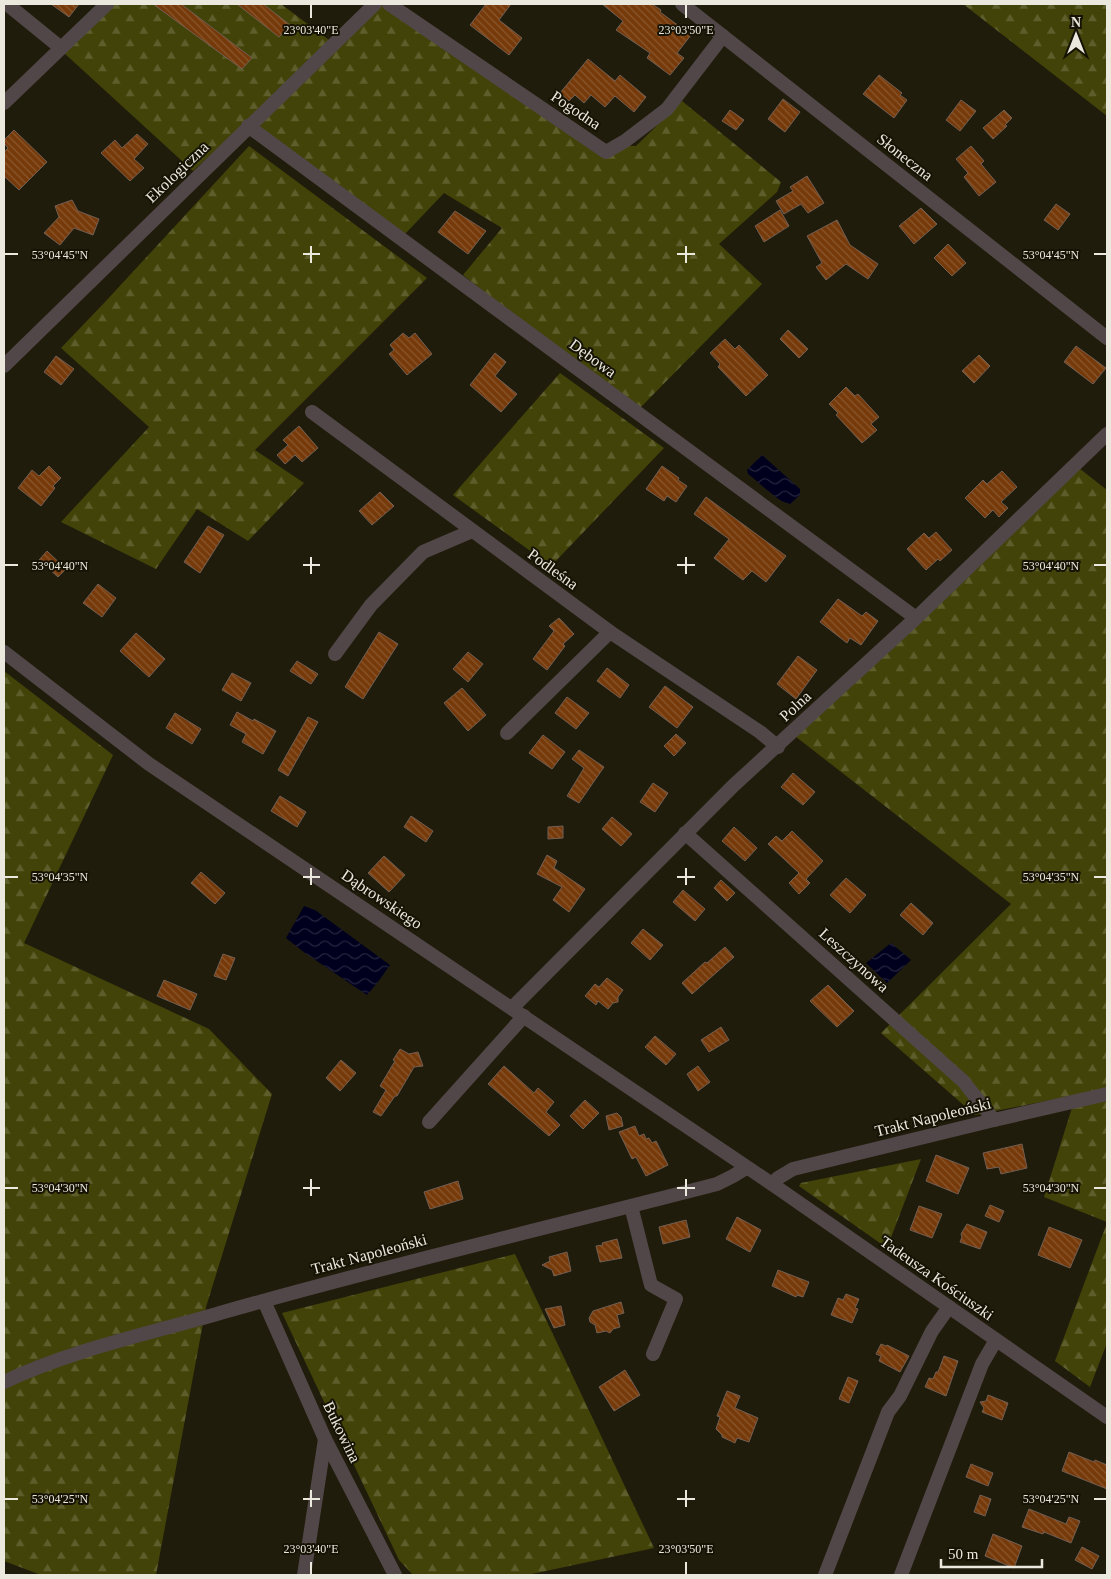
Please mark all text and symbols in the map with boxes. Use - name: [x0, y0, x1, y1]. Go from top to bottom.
- north arrow: [1051, 10, 1101, 60]
- text: N: [1071, 15, 1081, 30]
- text: 23°03'40"E: [283, 23, 339, 37]
- text: 23°03'50"E: [658, 23, 714, 37]
- street label: Pogodna: [547, 87, 604, 134]
- street label: Słoneczna: [874, 130, 936, 184]
- street label: Ekologiczna: [142, 138, 212, 207]
- text: 53°04'45"N: [32, 248, 89, 262]
- text: 53°04'45"N: [1023, 248, 1080, 262]
- street label: Dębowa: [566, 335, 620, 381]
- street label: Podleśna: [525, 545, 581, 593]
- text: 53°04'40"N: [32, 559, 89, 573]
- text: 53°04'40"N: [1023, 559, 1080, 573]
- street label: Polna: [776, 687, 814, 725]
- street label: Dąbrowskiego: [338, 866, 425, 933]
- text: 53°04'35"N: [32, 870, 89, 884]
- text: 53°04'35"N: [1023, 870, 1080, 884]
- street label: Leszczynowa: [815, 925, 892, 996]
- street label: Trakt Napoleoński: [873, 1094, 994, 1141]
- text: 53°04'30"N: [32, 1181, 89, 1195]
- text: 53°04'30"N: [1023, 1181, 1080, 1195]
- street label: Trakt Napoleoński: [309, 1230, 429, 1279]
- street label: Tadeusza Kościuszki: [877, 1232, 997, 1324]
- street label: Bukowina: [320, 1399, 364, 1465]
- text: 53°04'25"N: [32, 1492, 89, 1506]
- text: 53°04'25"N: [1023, 1492, 1080, 1506]
- scale bar: [941, 1536, 1042, 1568]
- text: 23°03'40"E: [283, 1542, 339, 1556]
- text: 23°03'50"E: [658, 1542, 714, 1556]
- text: 50 m: [948, 1546, 979, 1562]

